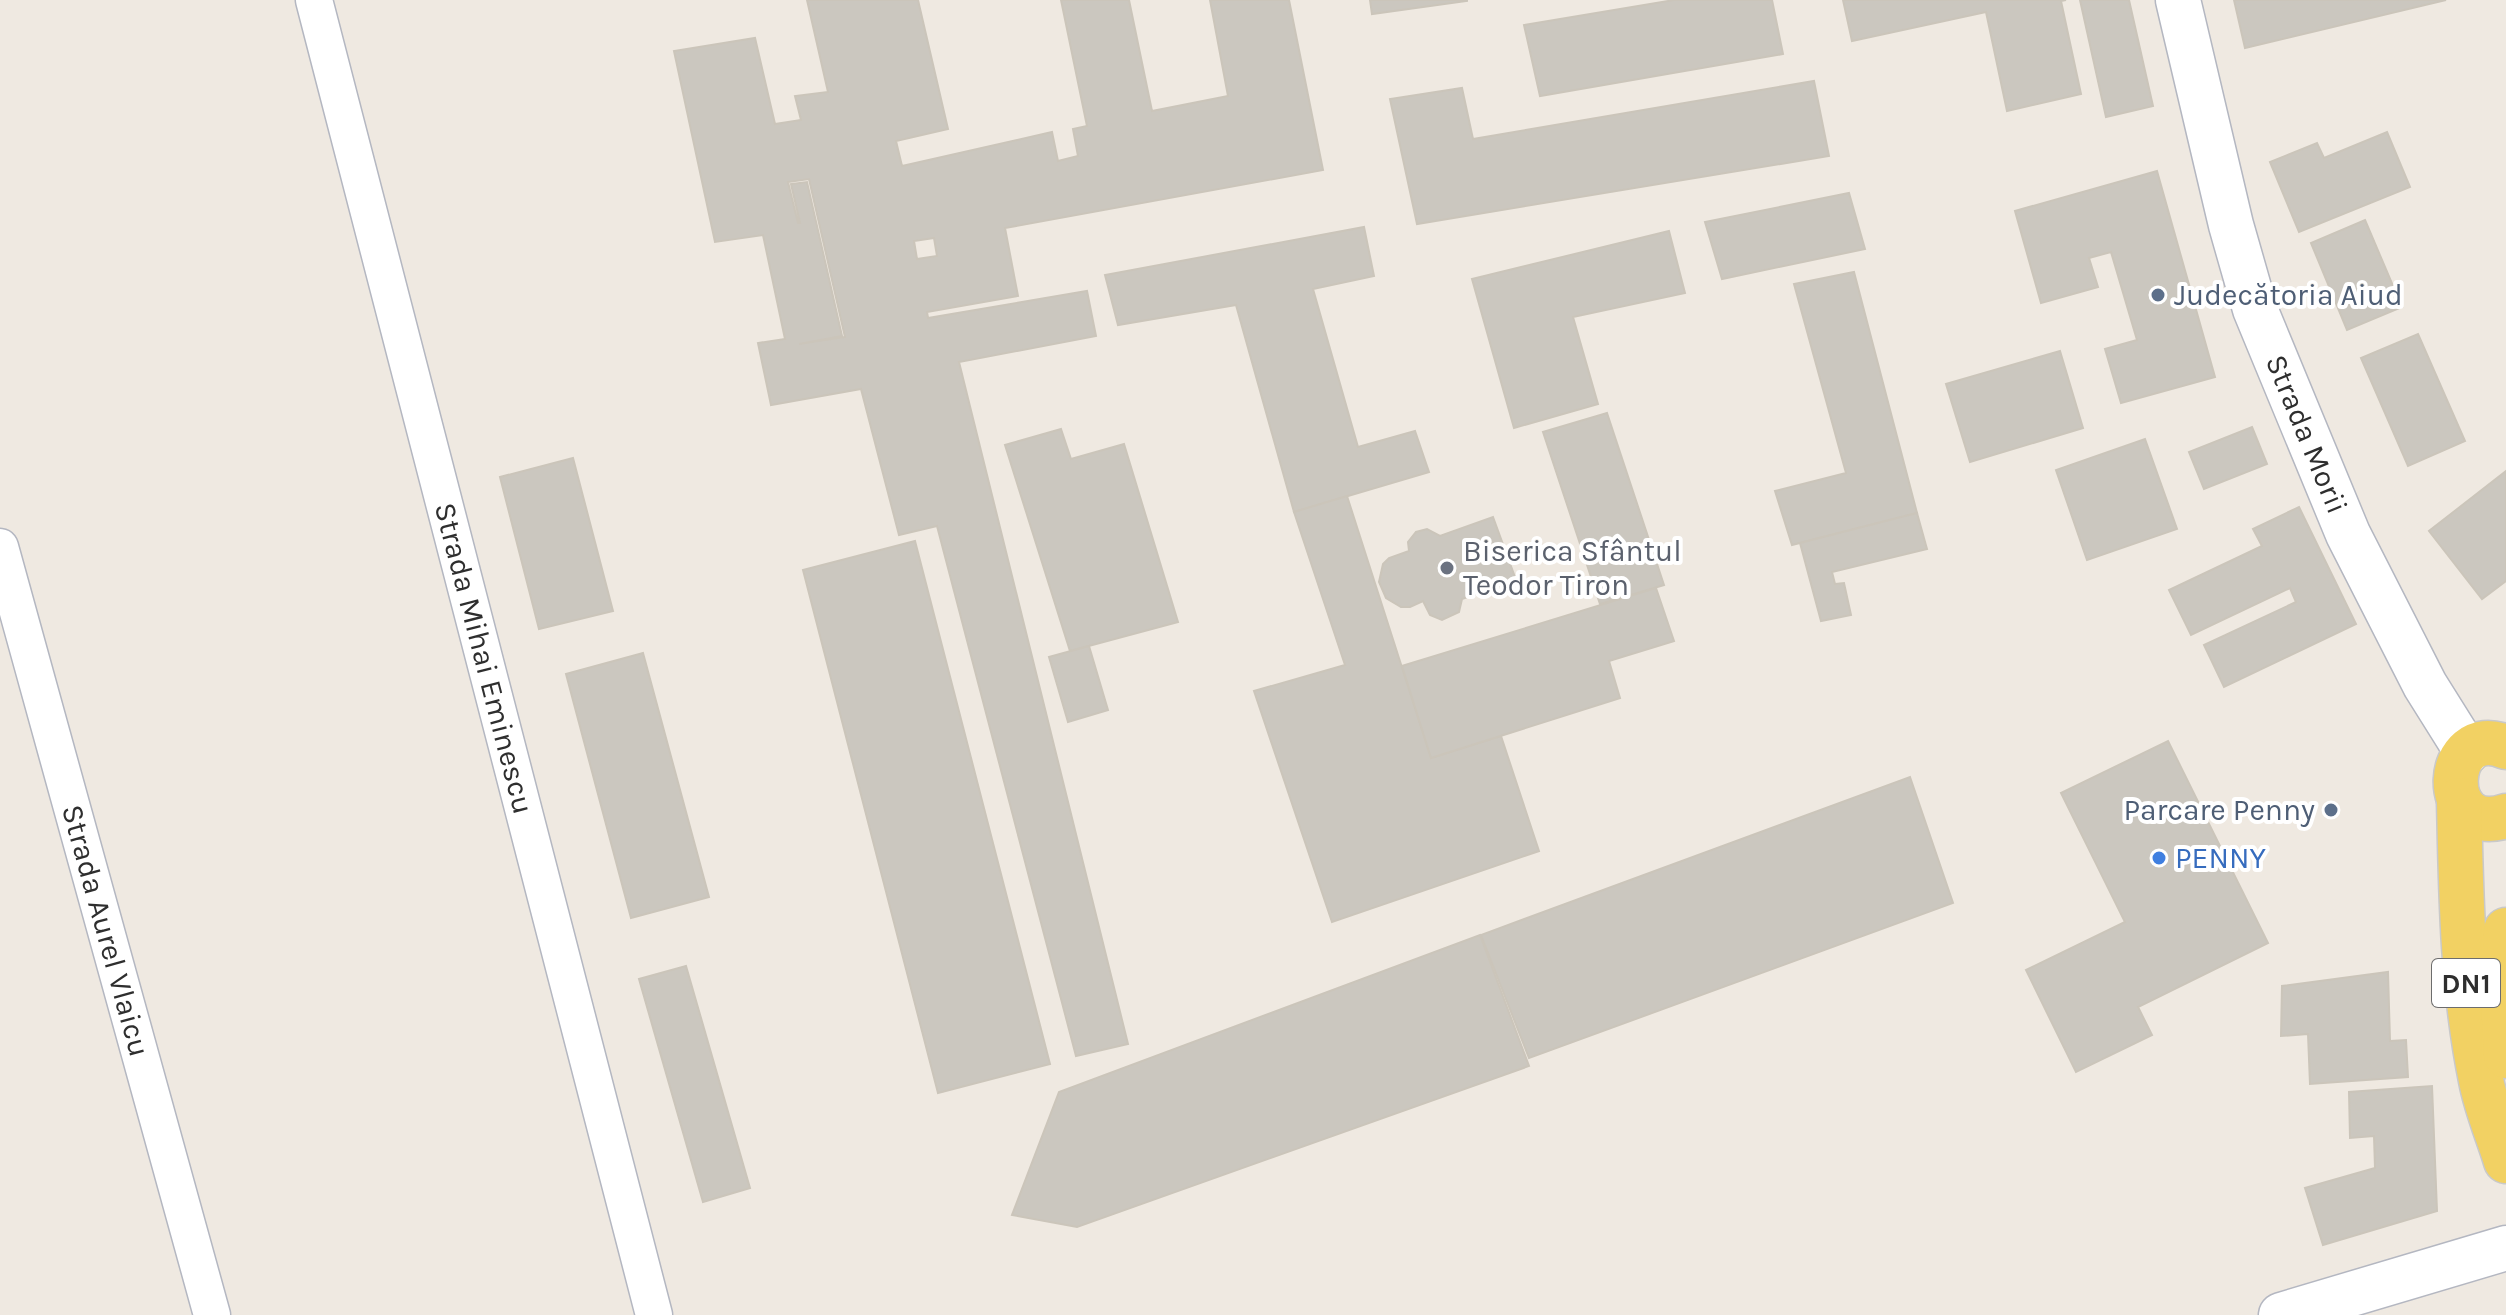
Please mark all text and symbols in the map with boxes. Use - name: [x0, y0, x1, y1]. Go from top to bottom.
- place label: Judecătoria Aiud: [2174, 277, 2403, 313]
- marker: Judecătoria Aiud: [2149, 286, 2167, 304]
- street label: Strada Morii: [2258, 349, 2356, 519]
- street label: Strada Mihai Eminescu: [427, 499, 542, 818]
- place label: Biserica Sfântul Teodor Tiron: [1463, 533, 1682, 603]
- marker: Biserica Sfântul Teodor Tiron: [1438, 559, 1456, 577]
- place label: Parcare Penny: [2123, 792, 2315, 828]
- street label: Strada Aurel Vlaicu: [54, 801, 158, 1061]
- marker: Parcare Penny: [2322, 801, 2340, 819]
- place label: PENNY: [2175, 840, 2267, 876]
- marker: PENNY: [2150, 849, 2168, 867]
- road number: DN1: [2432, 959, 2500, 1007]

